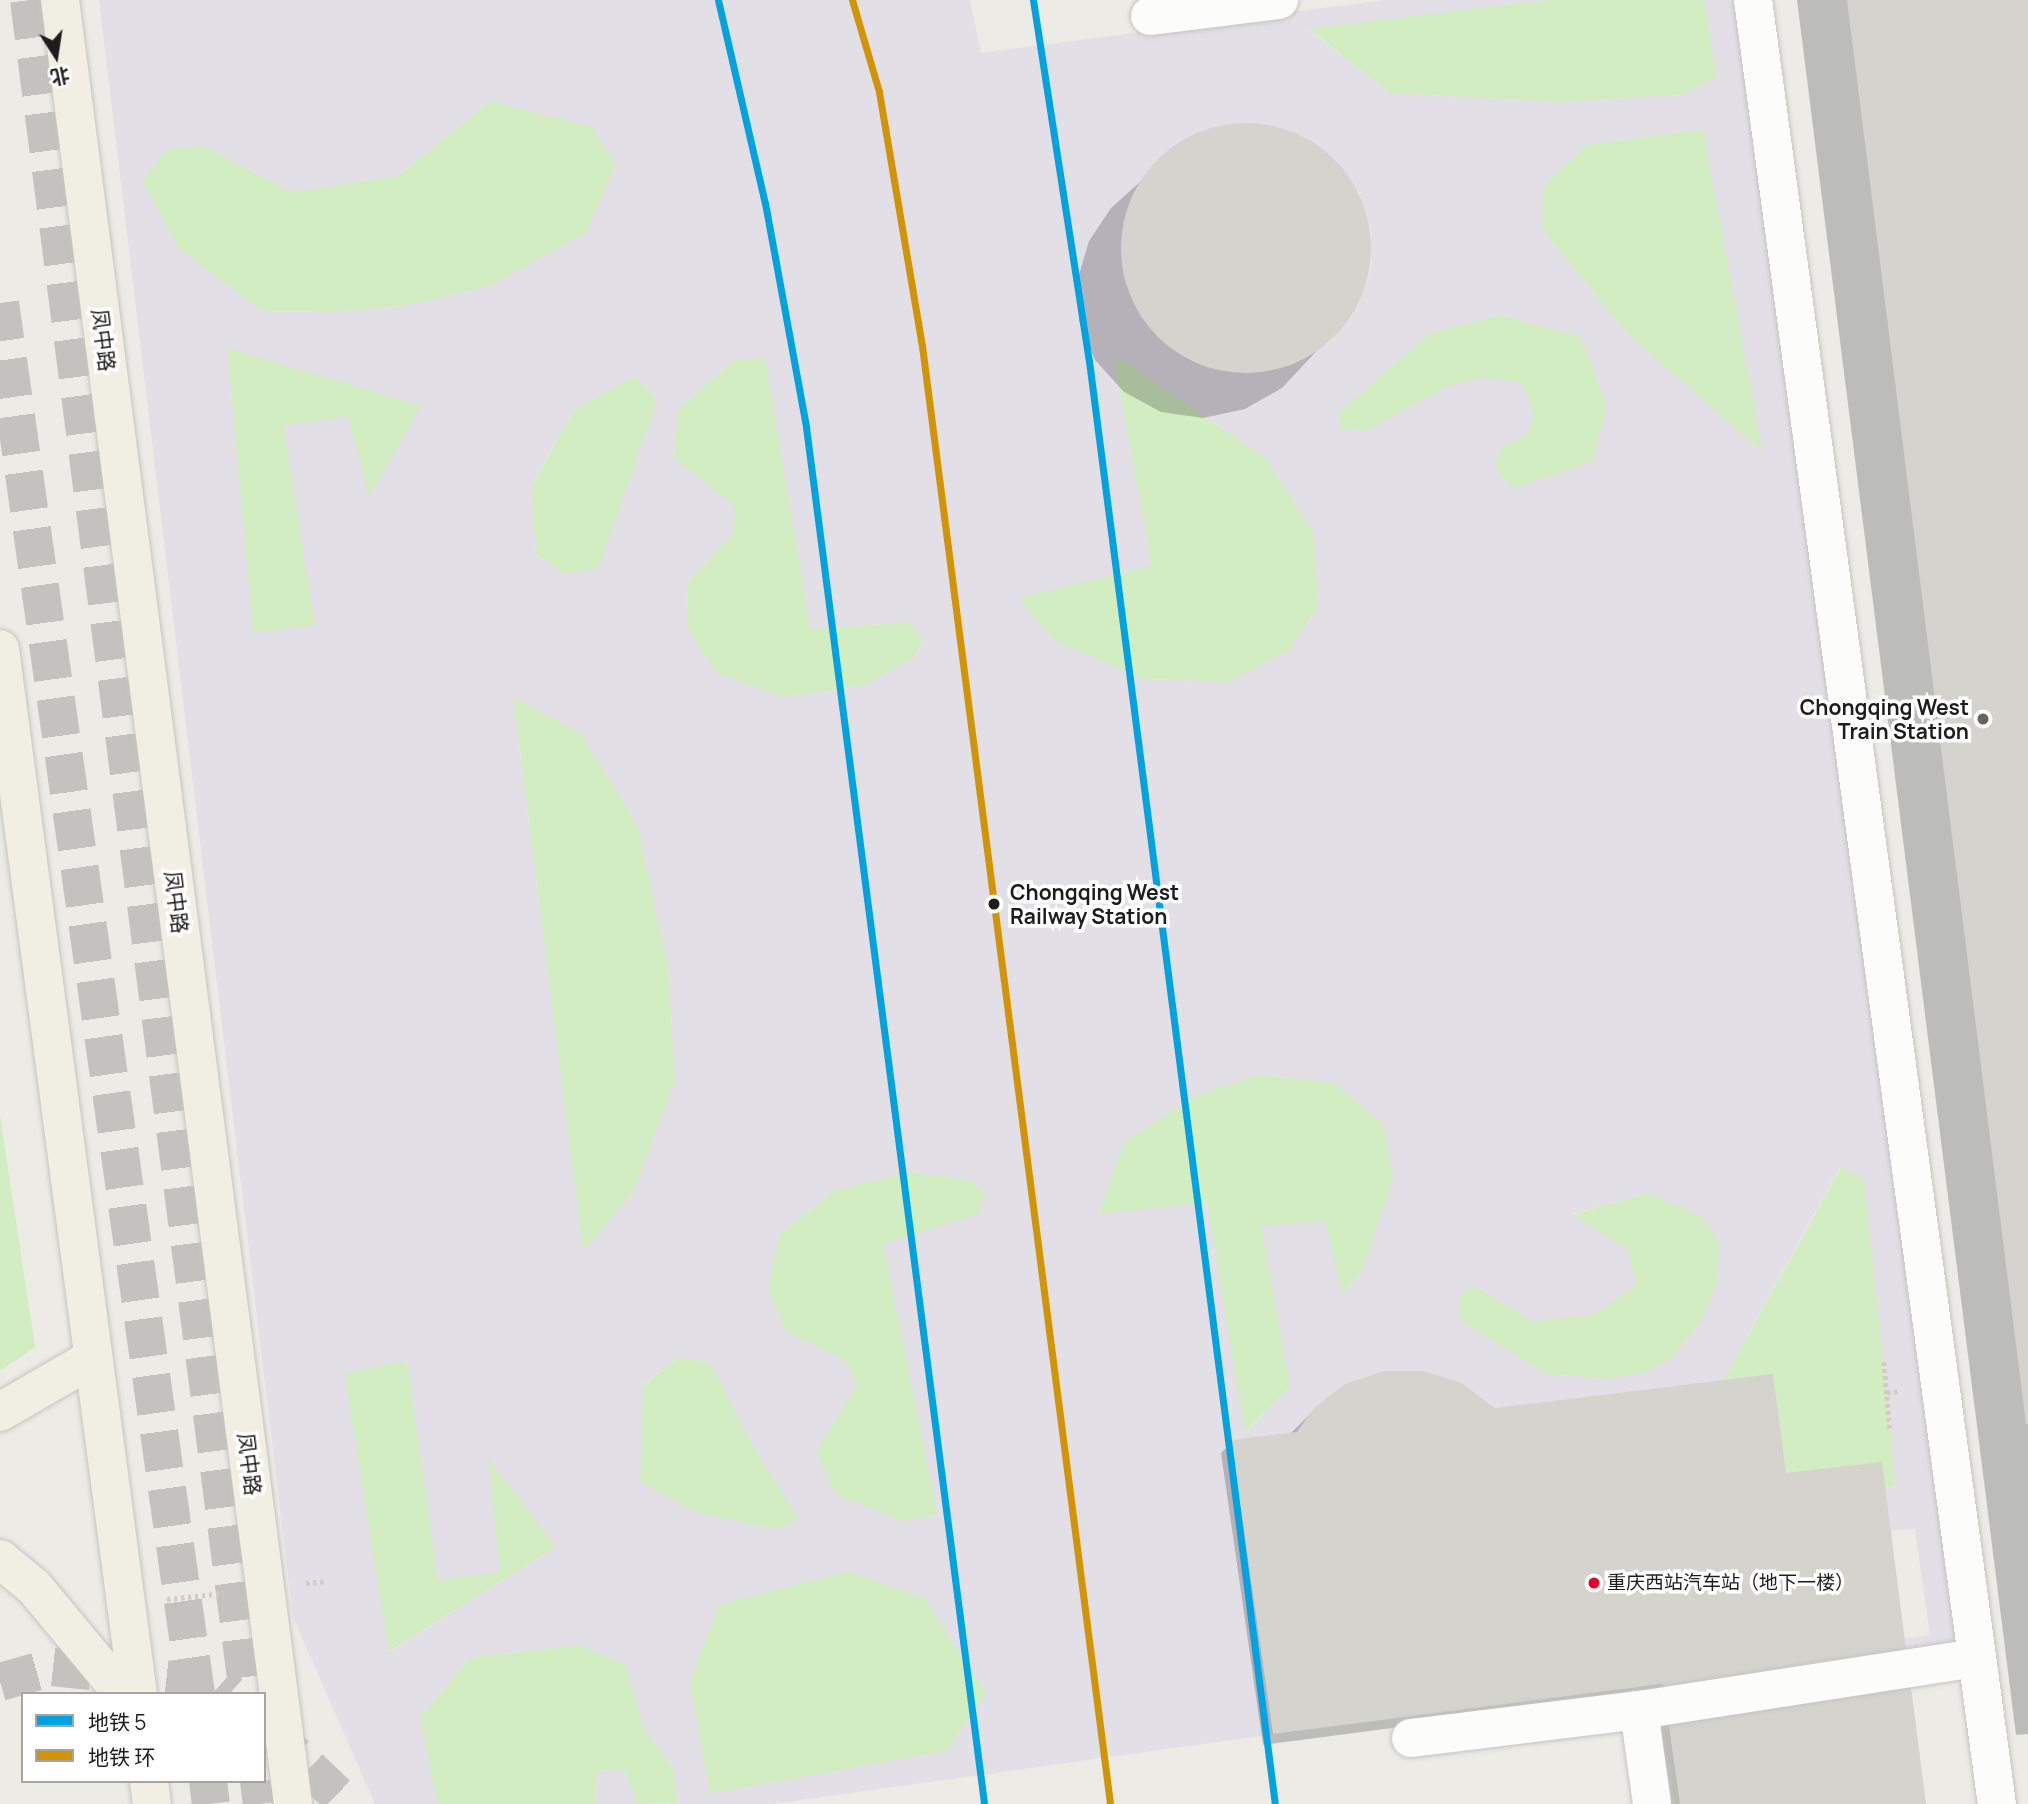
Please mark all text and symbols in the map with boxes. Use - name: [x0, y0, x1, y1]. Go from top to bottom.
- north arrow: [21, 21, 91, 91]
- text: 北: [48, 62, 72, 91]
- street label: 凤中路: [88, 307, 120, 373]
- place label: Chongqing West Train Station: [1800, 694, 1969, 744]
- marker: Chongqing West Train Station: [1975, 711, 1991, 727]
- street label: 凤中路: [161, 869, 193, 935]
- place label: Chongqing West Railway Station: [1010, 879, 1179, 929]
- marker: Chongqing West Railway Station: [984, 894, 1004, 914]
- street label: 凤中路: [234, 1431, 266, 1497]
- place label: 重庆西站汽车站（地下一楼）: [1607, 1572, 1854, 1594]
- marker: 重庆西站汽车站（地下一楼）: [1587, 1576, 1601, 1590]
- legend: [21, 1692, 266, 1783]
- text: 地铁 5: [88, 1708, 146, 1736]
- text: 地铁 环: [88, 1743, 155, 1771]

